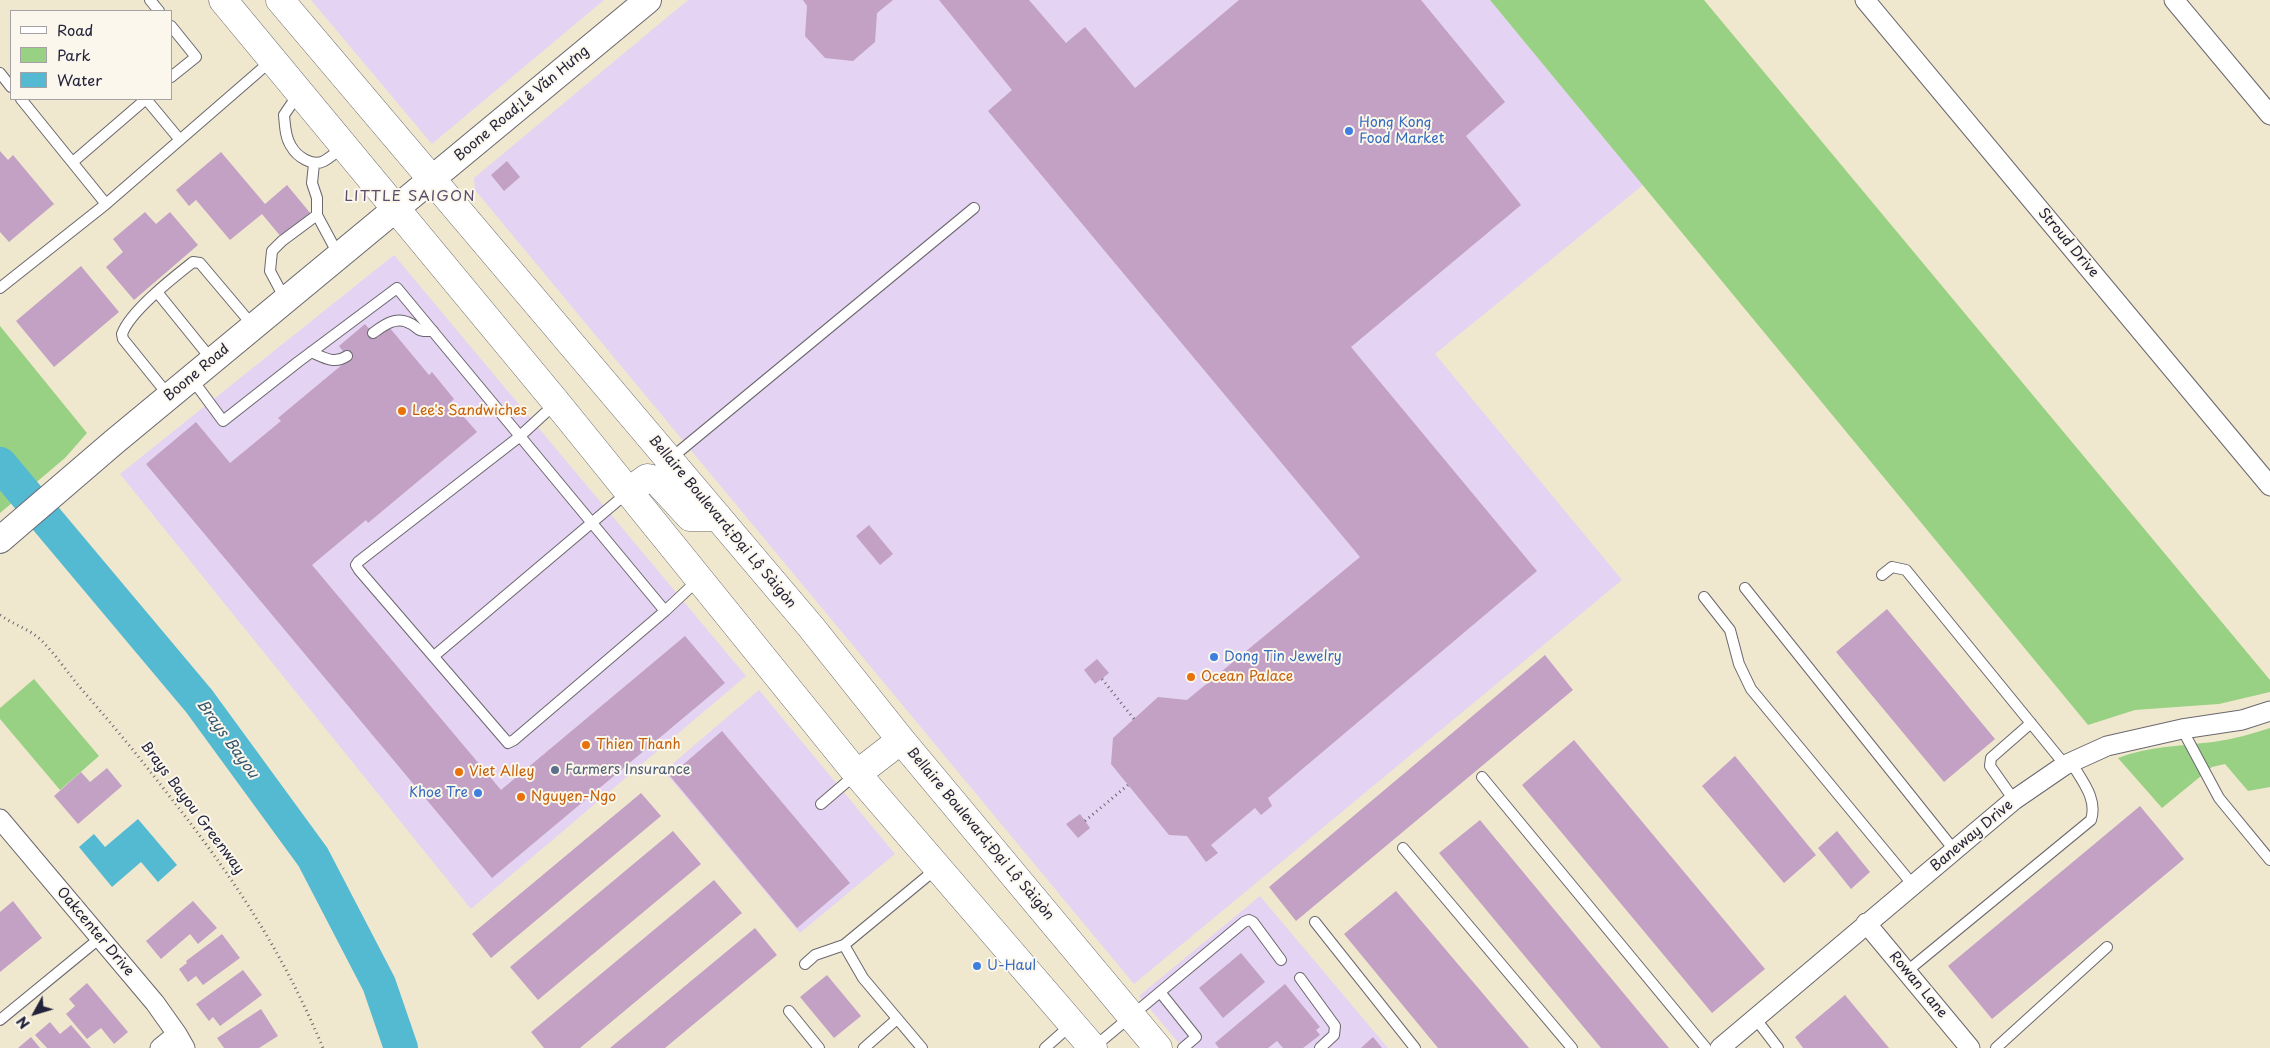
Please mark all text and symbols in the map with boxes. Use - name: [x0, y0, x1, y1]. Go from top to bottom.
- legend: [10, 10, 172, 100]
- text: Road: [57, 18, 93, 41]
- text: Park: [57, 43, 91, 66]
- street label: Boone Road;Lê Văn Hưng: [452, 43, 592, 165]
- text: Water: [57, 68, 102, 91]
- place label: Hong Kong Food Market: [1359, 115, 1444, 148]
- marker: Hong Kong Food Market: [1343, 125, 1355, 137]
- district label: LITTLE SAIGON: [343, 188, 477, 206]
- street label: Stroud Drive: [2034, 205, 2102, 281]
- street label: Boone Road: [161, 341, 233, 405]
- place label: Lee's Sandwiches: [412, 403, 527, 419]
- marker: Lee's Sandwiches: [396, 405, 408, 417]
- street label: Bellaire Boulevard;Đại Lộ Sàigòn: [645, 432, 799, 612]
- place label: Dong Tin Jewelry: [1224, 649, 1342, 665]
- marker: Dong Tin Jewelry: [1208, 651, 1220, 663]
- place label: Ocean Palace: [1201, 669, 1293, 685]
- marker: Ocean Palace: [1185, 671, 1197, 683]
- water label: Brays Bayou: [192, 696, 262, 782]
- place label: Thien Thanh: [596, 737, 681, 753]
- street label: Brays Bayou Greenway: [137, 738, 247, 878]
- marker: Thien Thanh: [580, 739, 592, 751]
- street label: Bellaire Boulevard;Đại Lộ Sàigòn: [903, 744, 1057, 924]
- place label: Farmers Insurance: [565, 762, 690, 778]
- place label: Viet Alley: [469, 764, 534, 780]
- marker: Farmers Insurance: [549, 764, 561, 776]
- marker: Viet Alley: [453, 766, 465, 778]
- place label: Khoe Tre: [409, 785, 468, 801]
- marker: Khoe Tre: [472, 787, 484, 799]
- place label: Nguyen-Ngo: [531, 789, 616, 805]
- marker: Nguyen-Ngo: [515, 791, 527, 803]
- street label: Baneway Drive: [1927, 797, 2017, 875]
- street label: Oakcenter Drive: [53, 884, 137, 980]
- street label: Rowan Lane: [1885, 948, 1951, 1022]
- place label: U-Haul: [987, 958, 1036, 974]
- marker: U-Haul: [971, 960, 983, 972]
- north arrow: [10, 988, 60, 1038]
- text: N: [11, 1012, 35, 1034]

